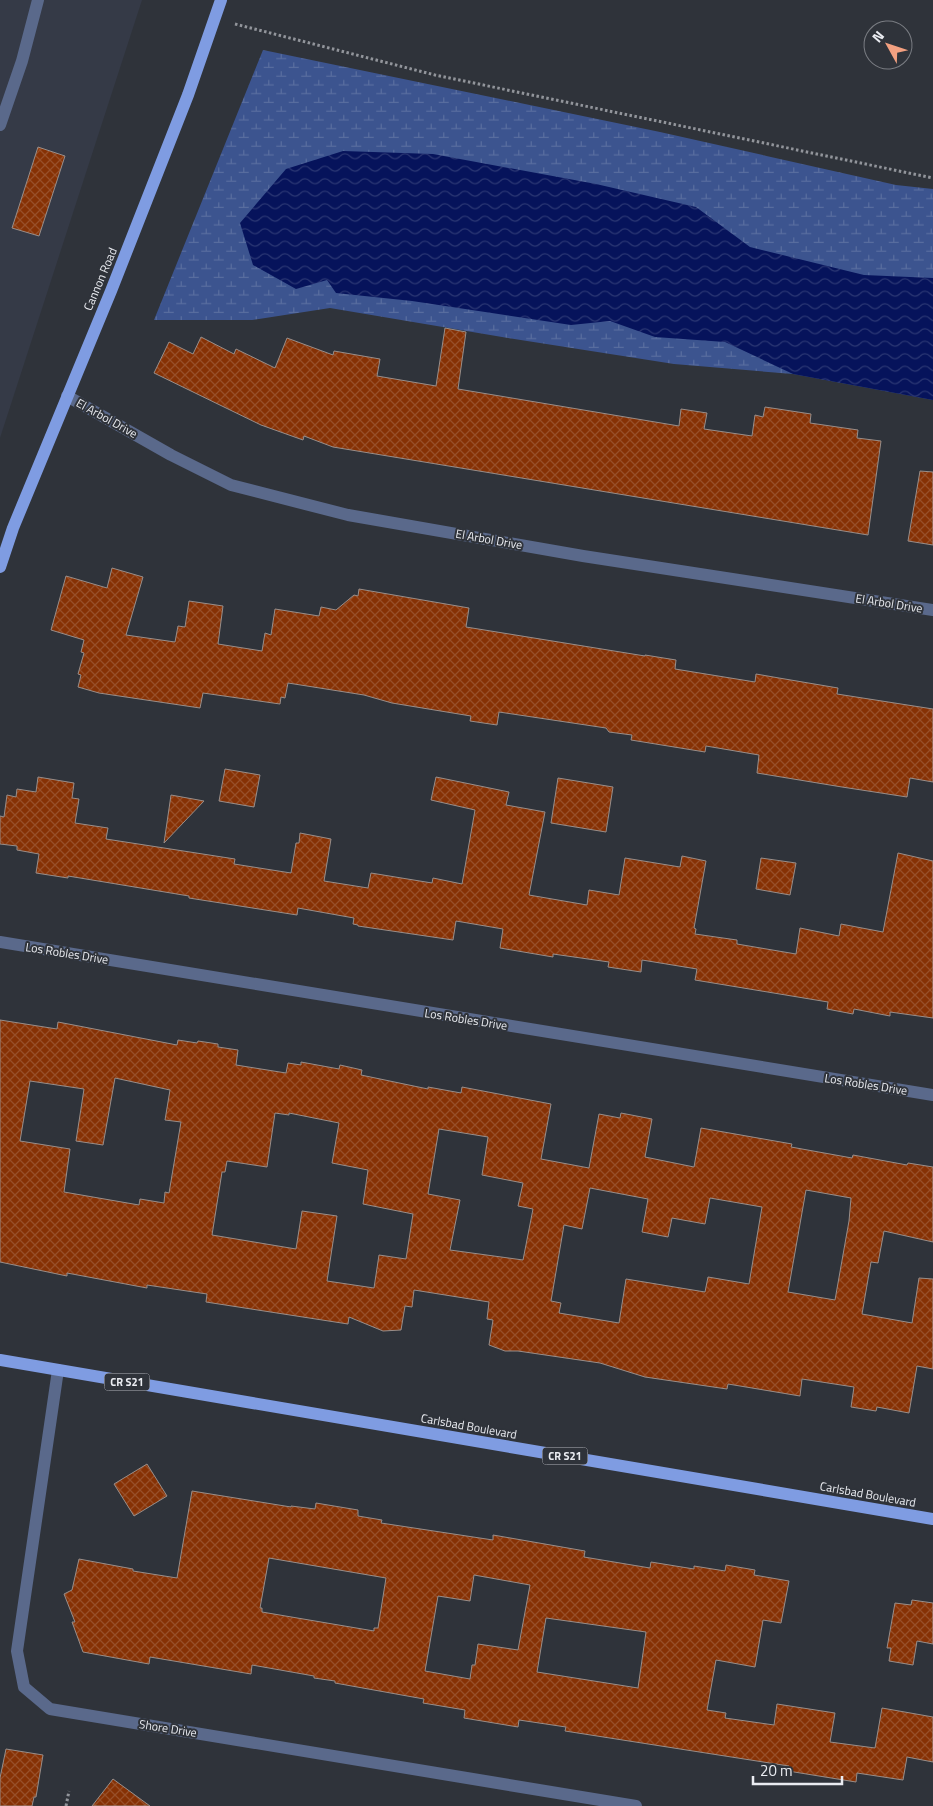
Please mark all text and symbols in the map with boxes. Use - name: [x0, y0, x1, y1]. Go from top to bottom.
- north arrow: [863, 20, 913, 70]
- text: N: [866, 26, 889, 47]
- street label: Cannon Road: [78, 245, 122, 313]
- street label: El Arbol Drive: [73, 393, 141, 443]
- street label: El Arbol Drive: [454, 524, 524, 554]
- street label: El Arbol Drive: [854, 588, 924, 618]
- street label: Los Robles Drive: [24, 937, 110, 969]
- street label: Los Robles Drive: [423, 1003, 509, 1035]
- street label: Los Robles Drive: [823, 1068, 909, 1100]
- road number: CR S21: [104, 1374, 150, 1390]
- street label: Carlsbad Boulevard: [419, 1408, 519, 1444]
- road number: CR S21: [542, 1448, 588, 1464]
- street label: Carlsbad Boulevard: [818, 1476, 918, 1512]
- street label: Shore Drive: [138, 1714, 198, 1742]
- scale bar: [753, 1754, 842, 1786]
- text: 20 m: [760, 1759, 793, 1782]

